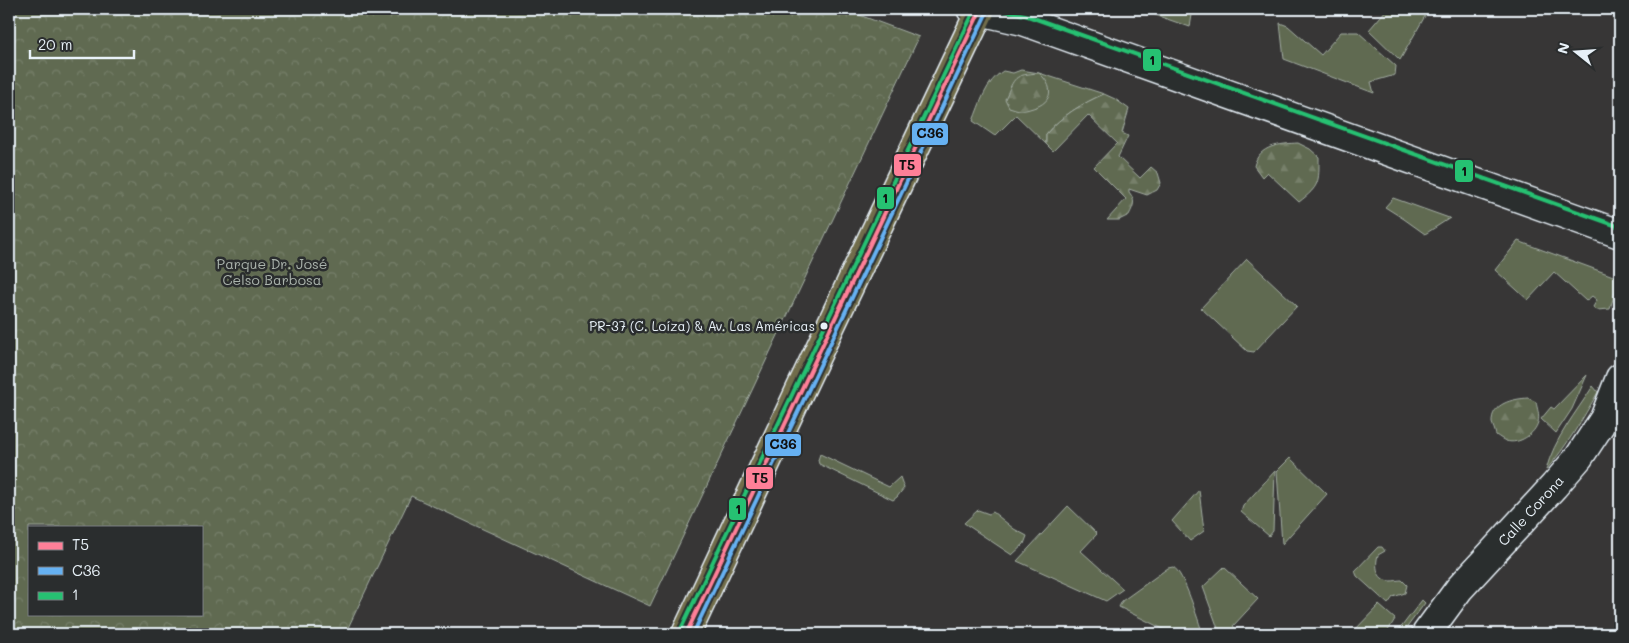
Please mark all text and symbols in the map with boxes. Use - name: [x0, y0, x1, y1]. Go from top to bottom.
- scale bar: [30, 28, 134, 60]
- north arrow: [1552, 28, 1602, 78]
- text: 20 m: [38, 34, 72, 54]
- text: N: [1552, 40, 1574, 56]
- line badge: 1: [1142, 48, 1162, 72]
- text: 1: [1149, 50, 1155, 69]
- line badge: C36: [911, 122, 949, 146]
- text: C36: [916, 123, 944, 142]
- line badge: T5: [893, 153, 922, 177]
- text: T5: [899, 155, 915, 174]
- line badge: 1: [1454, 159, 1474, 183]
- text: 1: [1461, 161, 1467, 180]
- line badge: 1: [876, 186, 895, 210]
- text: 1: [882, 188, 888, 207]
- park label: Parque Dr. José Celso Barbosa: [217, 254, 327, 289]
- place label: PR-37 (C. Loíza) & Av. Las Américas: [589, 317, 815, 334]
- marker: PR-37 (C. Loíza) & Av. Las Américas: [819, 321, 829, 331]
- line badge: C36: [764, 433, 802, 457]
- text: C36: [769, 434, 797, 453]
- line badge: T5: [745, 466, 774, 490]
- text: T5: [752, 468, 768, 487]
- street label: Calle Corona: [1493, 471, 1568, 550]
- line badge: 1: [728, 497, 747, 521]
- text: 1: [735, 499, 741, 518]
- legend: [28, 526, 202, 616]
- text: T5: [72, 534, 89, 554]
- text: C36: [72, 560, 101, 580]
- text: 1: [72, 584, 79, 604]

